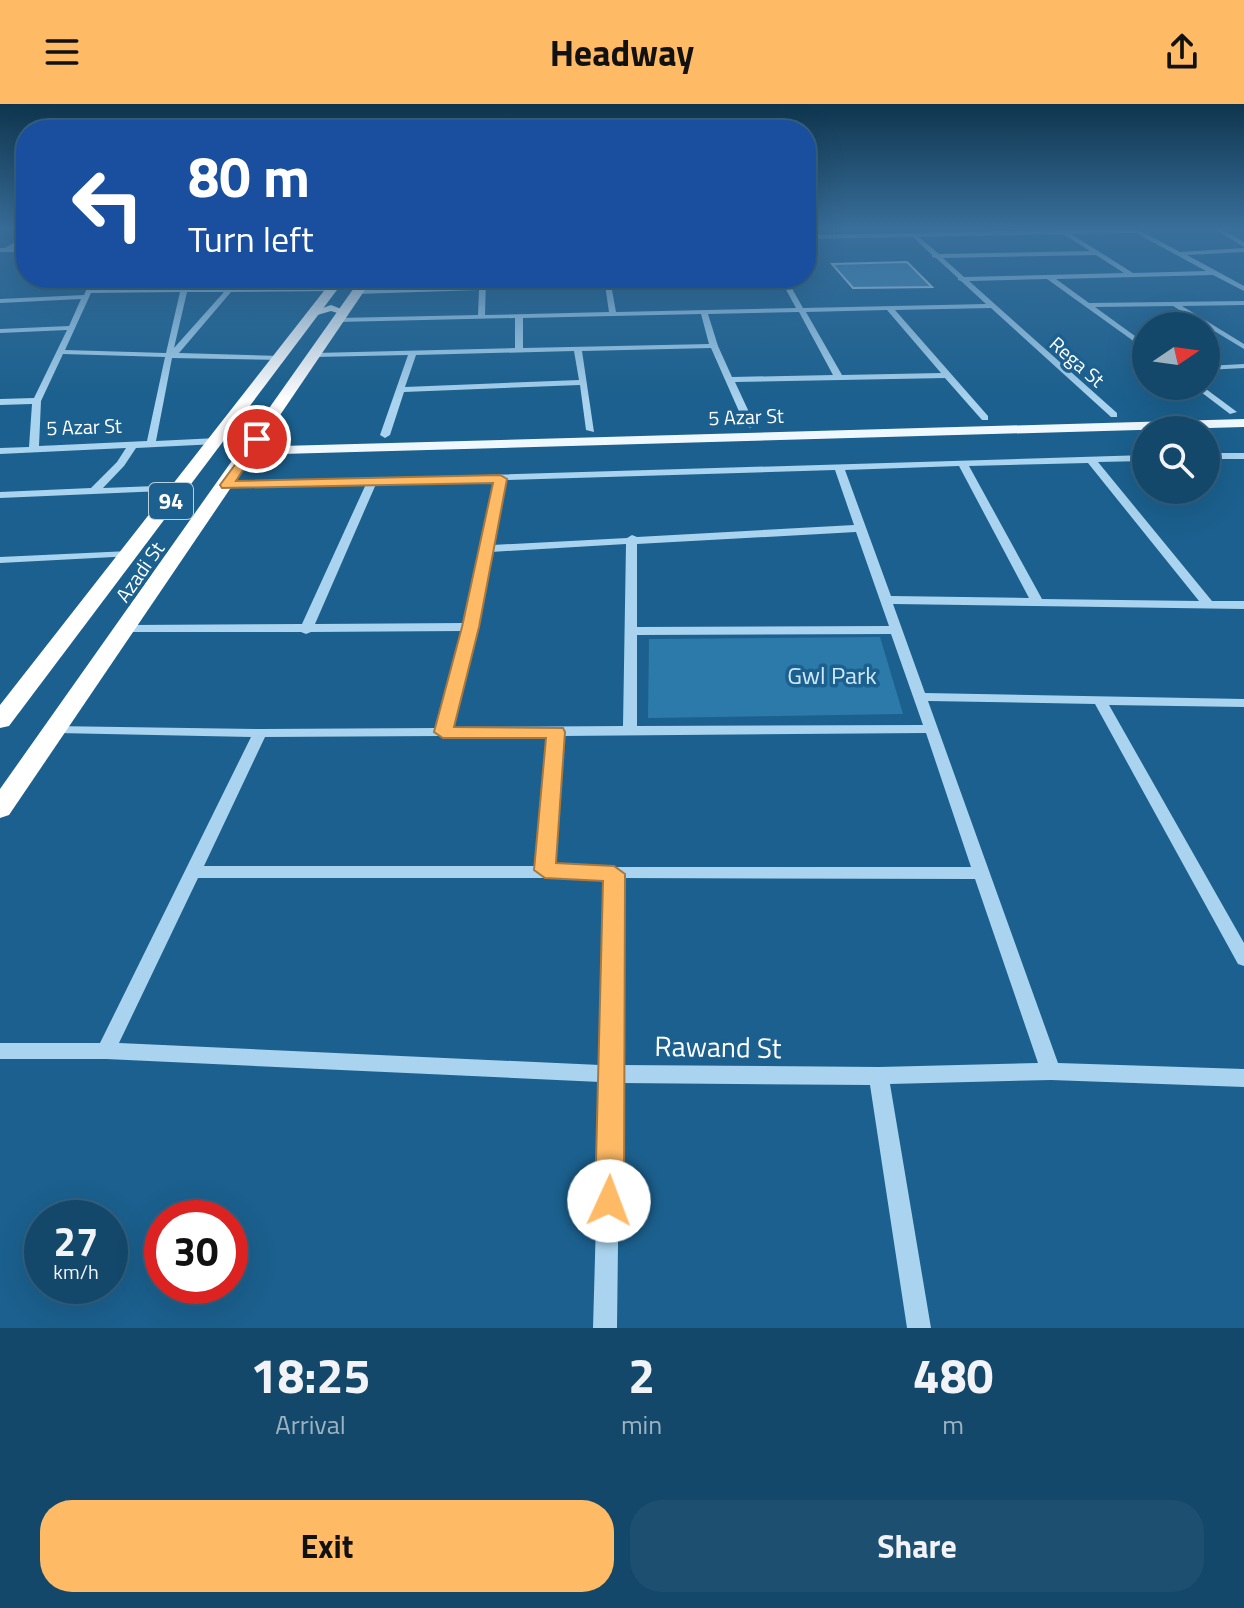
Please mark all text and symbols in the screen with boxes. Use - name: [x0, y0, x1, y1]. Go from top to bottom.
- text: Headway: [550, 25, 694, 80]
- icon: menu: [40, 30, 84, 74]
- icon: share: [1160, 30, 1204, 74]
- text: 80 m: [188, 134, 310, 219]
- icon: left: [56, 152, 160, 256]
- text: Turn left: [188, 211, 314, 266]
- north arrow: [1132, 312, 1220, 400]
- map controls: [1132, 312, 1220, 504]
- street label: Rega St: [1043, 329, 1112, 395]
- street label: 5 Azar St: [708, 400, 784, 433]
- pin: [223, 405, 291, 473]
- street label: 5 Azar St: [46, 410, 122, 443]
- button: search: [1132, 416, 1220, 504]
- icon: arrive: [235, 417, 279, 461]
- road number: 94: [149, 483, 193, 519]
- street label: Azadi St: [107, 535, 172, 608]
- park label: Gwl Park: [787, 657, 877, 693]
- street label: Rawand St: [654, 1024, 782, 1069]
- position arrow: [567, 1159, 651, 1243]
- speed limit sign: 30: [144, 1200, 248, 1304]
- text: 27: [54, 1211, 98, 1272]
- text: km/h: [53, 1256, 99, 1287]
- text: 18:25: [251, 1339, 370, 1412]
- text: 2: [628, 1339, 655, 1412]
- text: 480: [913, 1339, 993, 1412]
- text: Arrival: [275, 1405, 346, 1444]
- text: min: [621, 1405, 662, 1444]
- text: m: [942, 1405, 964, 1444]
- button: Exit: [40, 1500, 614, 1592]
- button: Share: [630, 1500, 1204, 1592]

